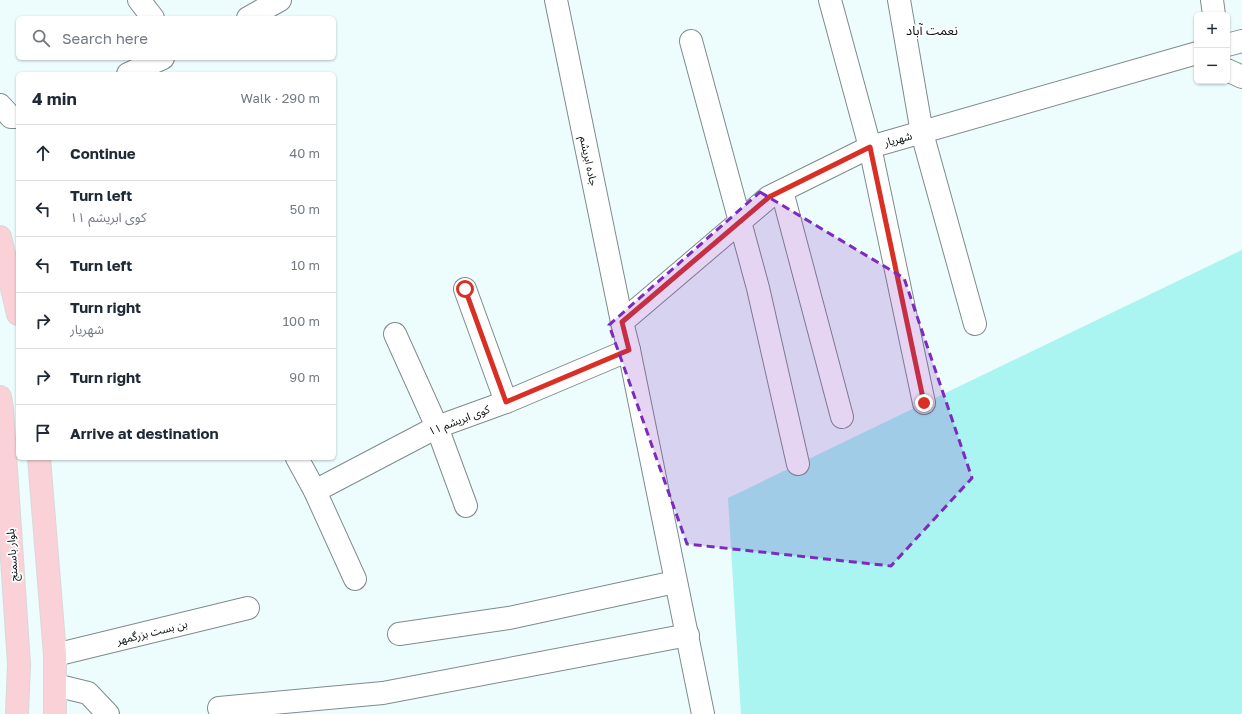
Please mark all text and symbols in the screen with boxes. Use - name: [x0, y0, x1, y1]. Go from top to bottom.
- map controls: [1194, 12, 1230, 84]
- button: +: [1194, 12, 1230, 48]
- search box: [16, 16, 336, 60]
- district label: نعمت آباد: [906, 22, 958, 38]
- icon: search: [30, 27, 52, 49]
- text: Search here: [62, 29, 148, 47]
- button: −: [1194, 48, 1230, 84]
- text: 4 min: [32, 88, 77, 109]
- text: Walk · 290 m: [241, 90, 320, 106]
- street label: شهریار: [881, 128, 914, 150]
- street label: جاده ابریشم: [575, 135, 601, 188]
- icon: ahead: [32, 142, 54, 164]
- text: Continue: [70, 144, 136, 162]
- text: 40 m: [289, 145, 320, 161]
- text: Turn left: [70, 186, 132, 204]
- icon: left: [32, 198, 54, 220]
- text: 50 m: [290, 201, 320, 217]
- text: کوی ابریشم ۱۱: [70, 209, 146, 225]
- icon: left: [32, 254, 54, 276]
- text: Turn left: [70, 256, 132, 274]
- text: 10 m: [291, 257, 320, 273]
- route start: [456, 280, 474, 298]
- text: Turn right: [70, 298, 141, 316]
- icon: right: [32, 310, 54, 332]
- text: 100 m: [283, 313, 320, 329]
- text: شهریار: [70, 321, 104, 337]
- icon: right: [32, 366, 54, 388]
- text: Turn right: [70, 368, 141, 386]
- text: 90 m: [289, 369, 320, 385]
- route end: [915, 394, 933, 412]
- street label: کوی ابریشم ۱۱: [426, 402, 493, 440]
- icon: arrive: [32, 422, 54, 444]
- text: Arrive at destination: [70, 424, 219, 442]
- street label: بلوار باسمنج: [3, 528, 22, 582]
- street label: بن بست بزرگمهر: [114, 616, 189, 648]

